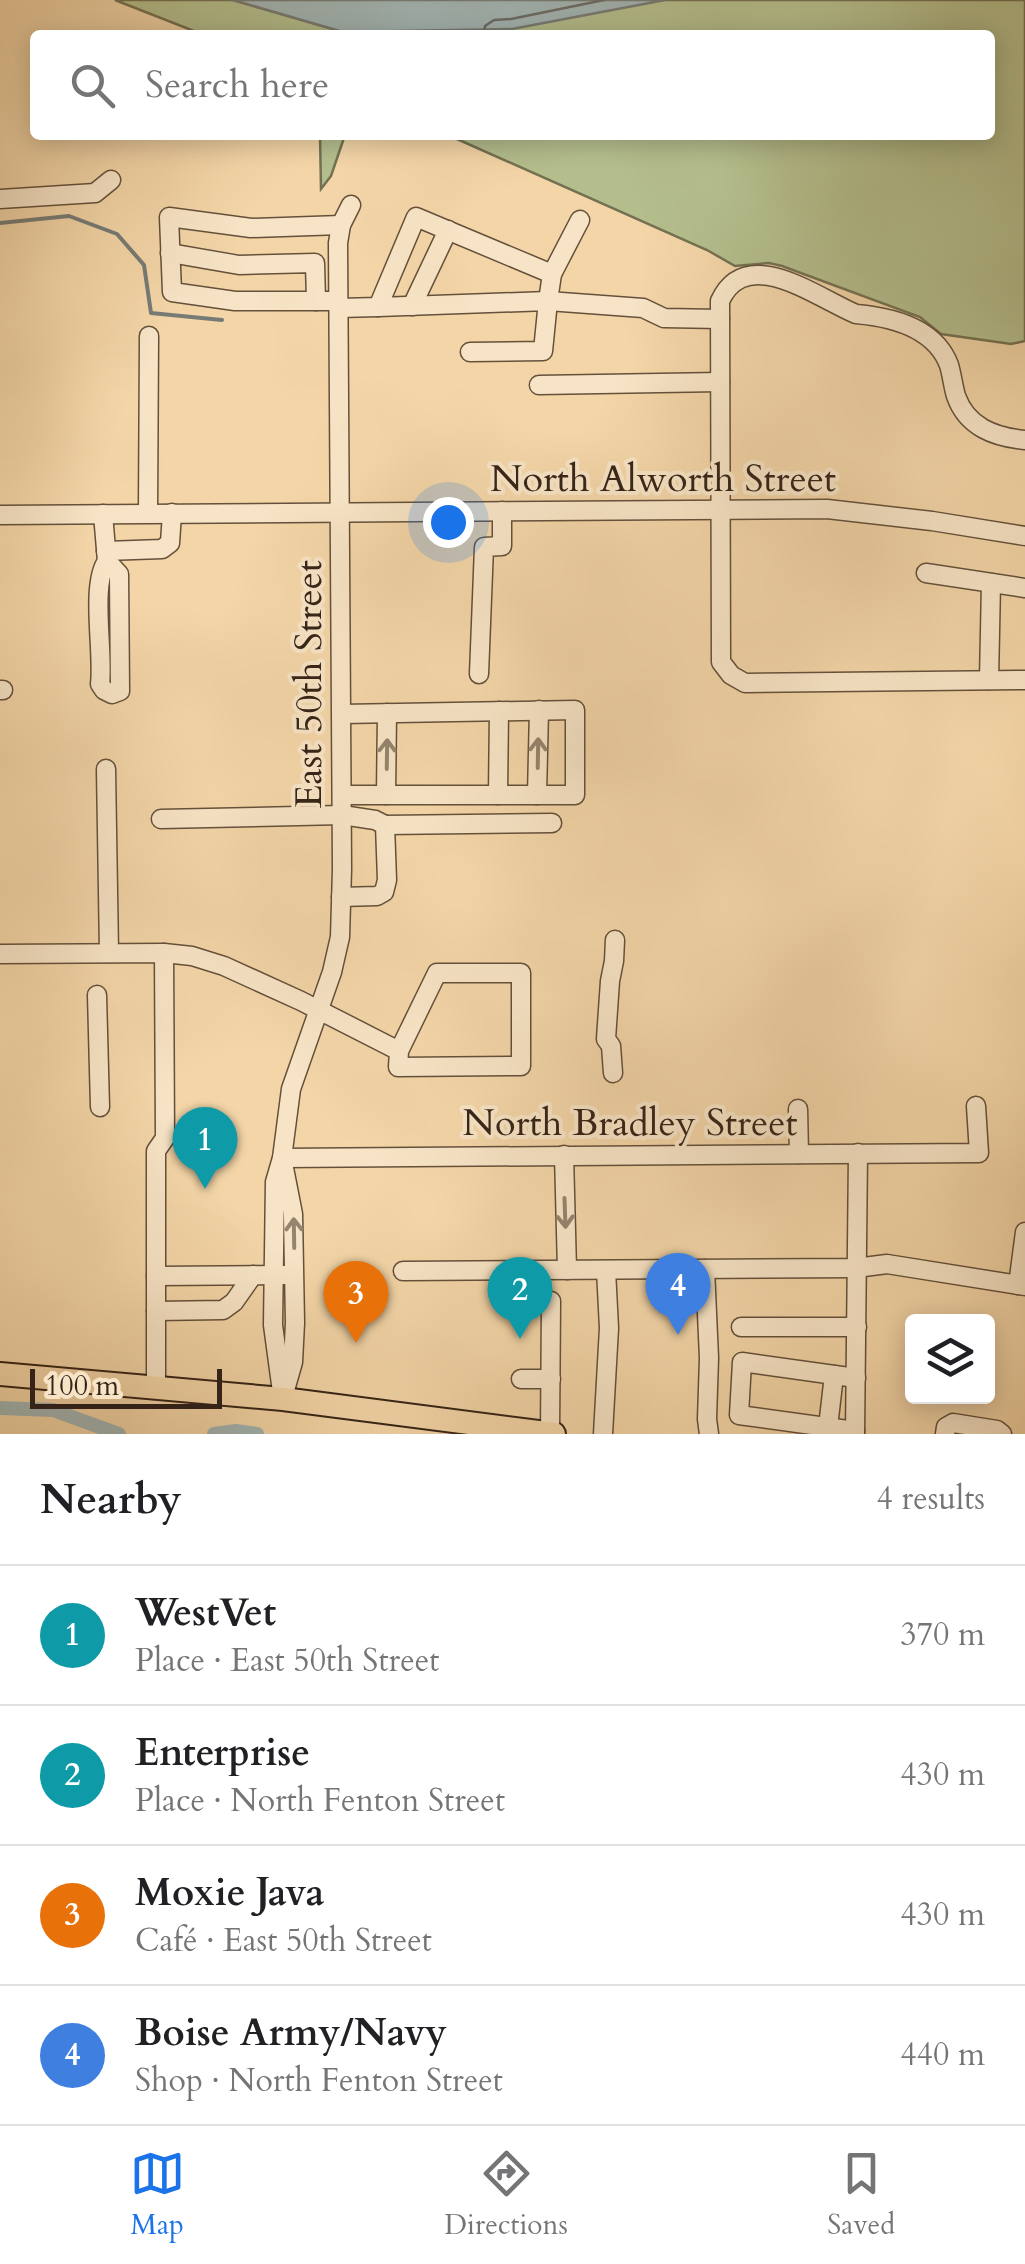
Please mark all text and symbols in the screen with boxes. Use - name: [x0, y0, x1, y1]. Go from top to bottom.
- search box: [30, 30, 995, 140]
- icon: search: [65, 58, 120, 113]
- text: Search here: [145, 59, 329, 111]
- street label: North Alworth Street: [490, 453, 836, 505]
- your location: [423, 497, 474, 548]
- street label: East 50th Street: [283, 560, 335, 808]
- one-way arrow: [528, 737, 548, 770]
- one-way arrow: [378, 738, 396, 770]
- street label: North Bradley Street: [463, 1097, 797, 1149]
- pin: 1: [172, 1106, 238, 1189]
- one-way arrow: [556, 1196, 575, 1228]
- one-way arrow: [284, 1218, 303, 1250]
- pin: 4: [646, 1252, 710, 1335]
- pin: 2: [488, 1256, 552, 1339]
- pin: 3: [324, 1260, 388, 1343]
- map controls: [905, 1314, 995, 1404]
- button: layers: [905, 1314, 995, 1404]
- scale bar: [30, 1364, 222, 1408]
- text: 100 m: [45, 1367, 119, 1405]
- text: Nearby: [40, 1471, 182, 1528]
- text: 4 results: [877, 1477, 985, 1521]
- text: WestVet: [135, 1587, 276, 1639]
- text: 1: [64, 1613, 81, 1657]
- text: 370 m: [900, 1613, 985, 1657]
- text: Place · East 50th Street: [135, 1639, 439, 1683]
- text: Enterprise: [135, 1727, 310, 1779]
- text: 2: [64, 1753, 81, 1797]
- text: 430 m: [900, 1753, 985, 1797]
- text: Place · North Fenton Street: [135, 1779, 505, 1823]
- text: Moxie Java: [135, 1867, 324, 1919]
- text: 3: [64, 1893, 81, 1937]
- text: 430 m: [900, 1893, 985, 1937]
- text: Café · East 50th Street: [135, 1919, 432, 1963]
- text: Boise Army/Navy: [135, 2007, 447, 2059]
- text: 4: [64, 2033, 81, 2077]
- text: 440 m: [900, 2033, 985, 2077]
- text: Shop · North Fenton Street: [135, 2059, 503, 2103]
- tab: Map: [130, 2146, 185, 2244]
- tab: Directions: [444, 2146, 568, 2244]
- tab: Saved: [827, 2146, 895, 2244]

